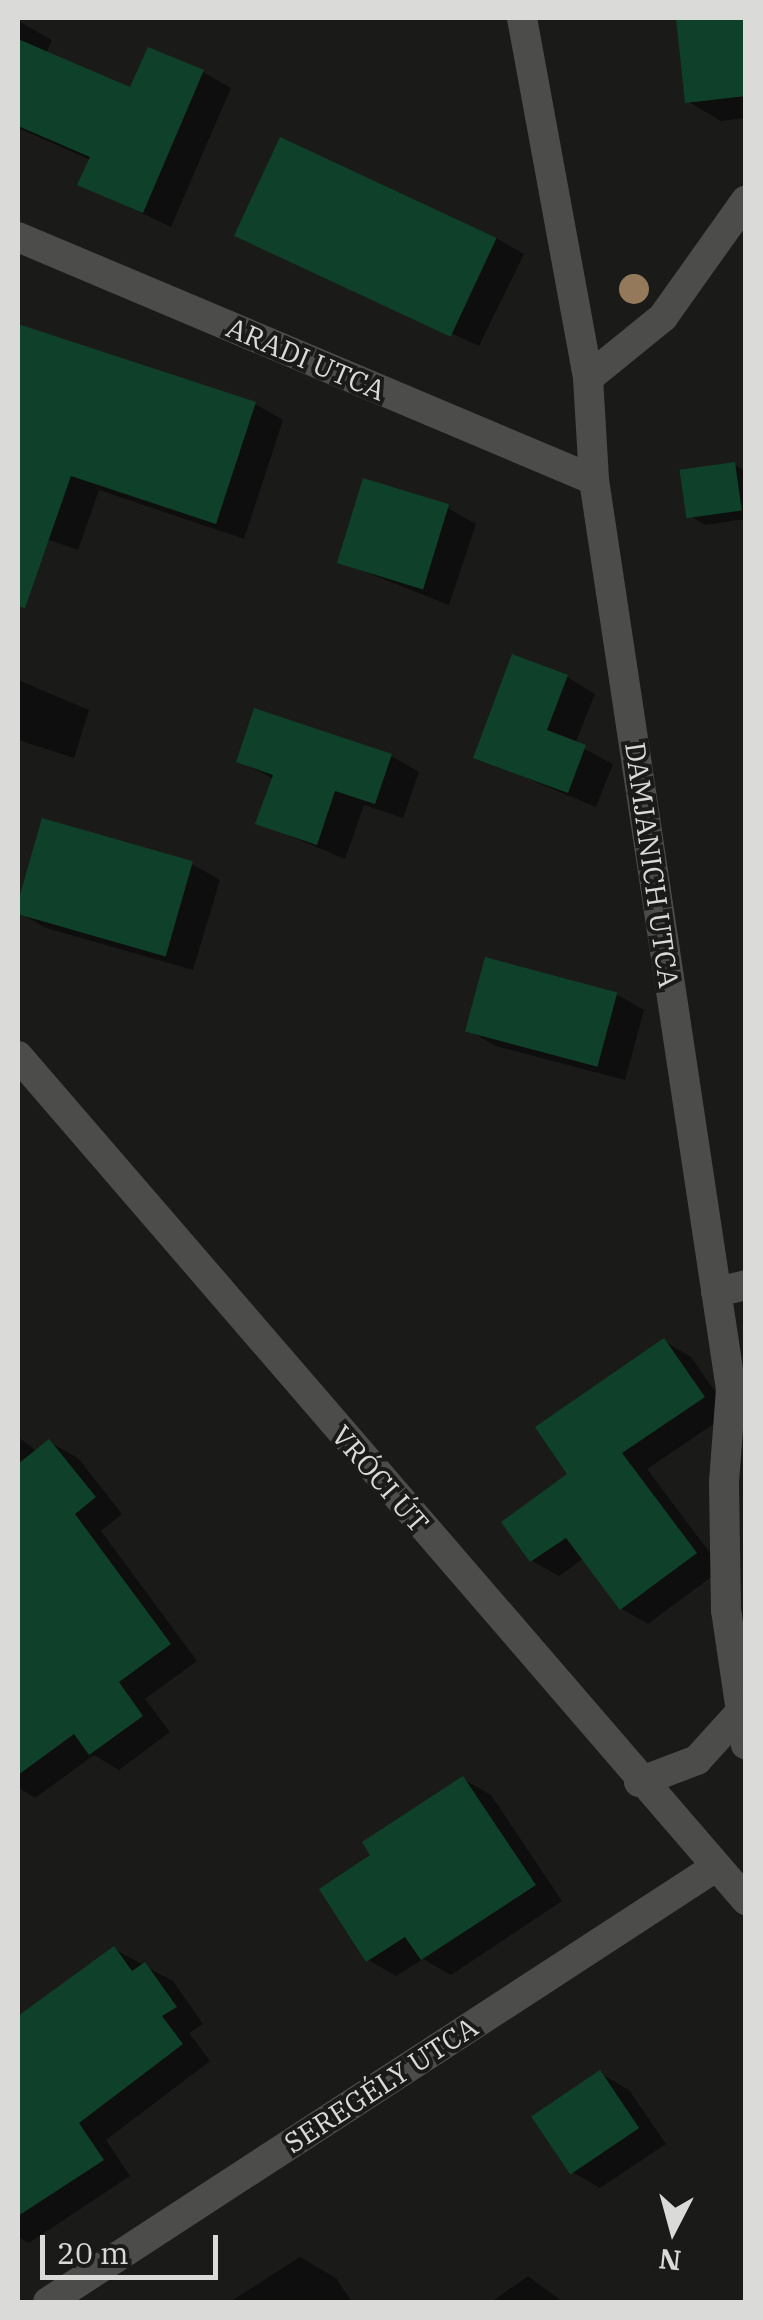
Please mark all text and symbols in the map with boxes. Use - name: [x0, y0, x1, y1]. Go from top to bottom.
- street label: ARADI UTCA: [222, 311, 390, 407]
- street label: DAMJANICH UTCA: [618, 740, 686, 990]
- street label: VRÓCI ÚT: [324, 1419, 436, 1539]
- street label: SEREGÉLY UTCA: [278, 2010, 484, 2160]
- north arrow: [623, 2180, 723, 2280]
- scale bar: [45, 2215, 222, 2277]
- text: 20 m: [57, 2233, 129, 2272]
- text: N: [657, 2241, 683, 2280]

